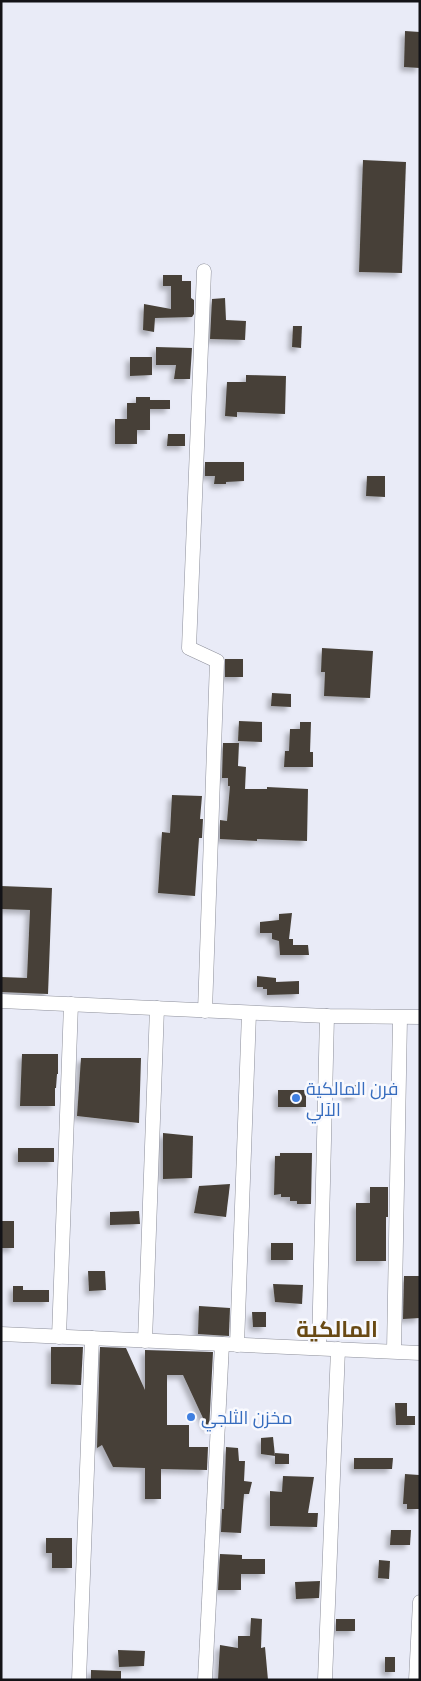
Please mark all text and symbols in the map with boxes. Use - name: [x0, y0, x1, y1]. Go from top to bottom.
- place label: فرن المالكية الآلي: [306, 1076, 398, 1124]
- marker: فرن المالكية الآلي: [290, 1092, 302, 1104]
- district label: المالكية: [296, 1314, 378, 1343]
- place label: مخزن الثلجي: [201, 1405, 293, 1432]
- marker: مخزن الثلجي: [185, 1411, 197, 1423]

